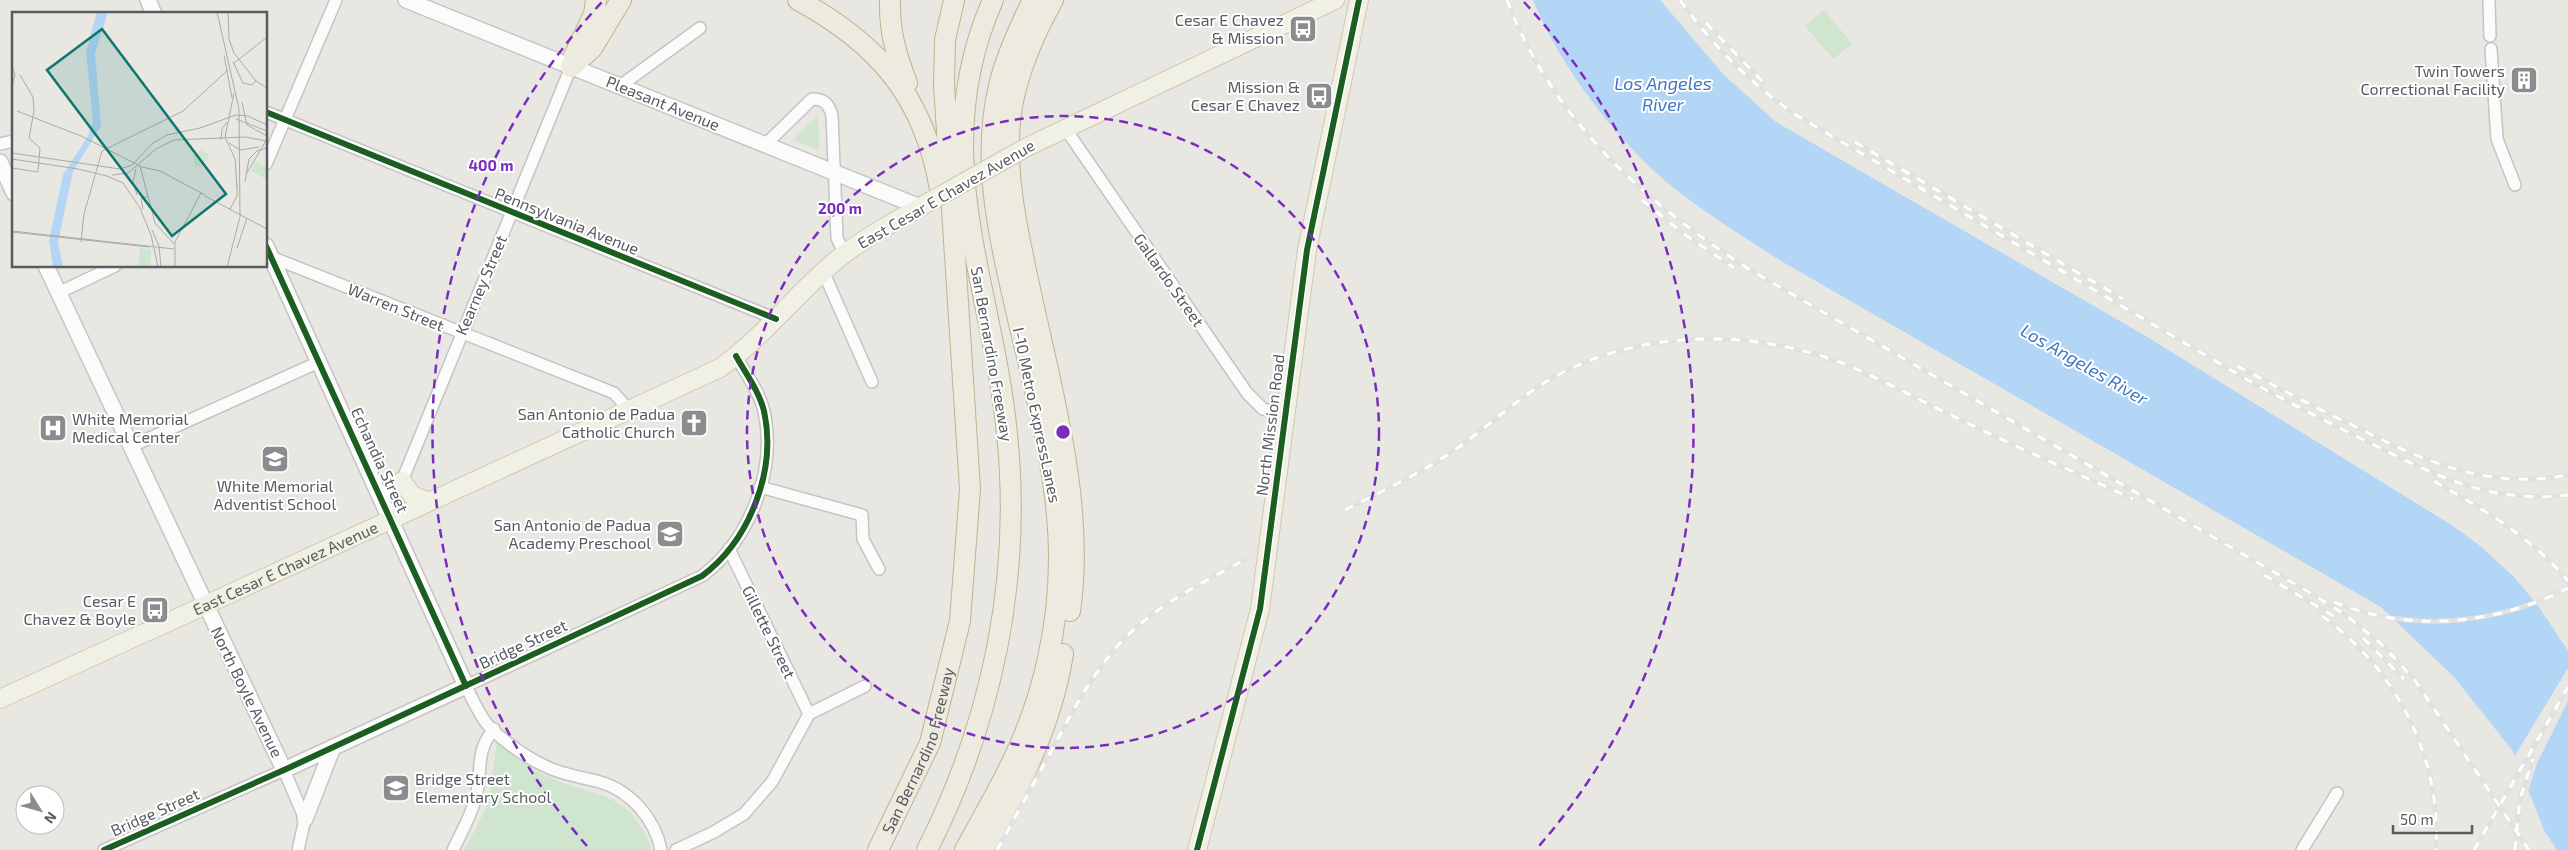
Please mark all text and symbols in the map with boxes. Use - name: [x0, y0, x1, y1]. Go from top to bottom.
- place label: Cesar E Chavez & Mission: [1175, 10, 1284, 47]
- inset map: [12, 12, 268, 268]
- bus stop icon: Cesar E Chavez & Mission: [1288, 14, 1318, 44]
- place label: Twin Towers Correctional Facility: [2360, 61, 2506, 98]
- building icon: Twin Towers Correctional Facility: [2509, 65, 2539, 95]
- street label: Pleasant Avenue: [604, 71, 723, 134]
- water label: Los Angeles River: [1614, 72, 1712, 115]
- place label: Mission & Cesar E Chavez: [1191, 77, 1300, 114]
- bus stop icon: Mission & Cesar E Chavez: [1304, 81, 1334, 111]
- street label: East Cesar E Chavez Avenue: [854, 135, 1038, 252]
- text: 400 m: [469, 156, 513, 174]
- street label: Pennsylvania Avenue: [492, 183, 642, 258]
- text: 200 m: [818, 199, 862, 217]
- street label: Gallardo Street: [1130, 229, 1209, 330]
- street label: Kearney Street: [451, 232, 510, 338]
- street label: San Bernardino Freeway: [968, 265, 1017, 443]
- street label: Warren Street: [345, 279, 447, 335]
- water label: Los Angeles River: [2017, 319, 2153, 410]
- street label: I-10 Metro ExpressLanes: [1010, 325, 1065, 504]
- street label: North Mission Road: [1251, 353, 1288, 497]
- street label: Echandia Street: [348, 404, 413, 516]
- place label: San Antonio de Padua Catholic Church: [518, 404, 675, 441]
- church icon: San Antonio de Padua Catholic Church: [679, 408, 709, 438]
- place label: White Memorial Medical Center: [72, 409, 189, 446]
- hospital icon: White Memorial Medical Center: [38, 413, 68, 443]
- centre of rings: [1054, 423, 1072, 441]
- school or university icon: White Memorial Adventist School: [260, 444, 290, 474]
- place label: White Memorial Adventist School: [214, 476, 336, 513]
- place label: San Antonio de Padua Academy Preschool: [494, 515, 651, 552]
- street label: East Cesar E Chavez Avenue: [189, 517, 381, 619]
- school or university icon: San Antonio de Padua Academy Preschool: [655, 519, 685, 549]
- street label: Gillette Street: [739, 582, 800, 681]
- place label: Cesar E Chavez & Boyle: [23, 591, 136, 628]
- bus stop icon: Cesar E Chavez & Boyle: [140, 595, 170, 625]
- street label: Bridge Street: [476, 615, 570, 672]
- street label: North Boyle Avenue: [208, 623, 287, 760]
- street label: San Bernardino Freeway: [877, 665, 957, 837]
- place label: Bridge Street Elementary School: [415, 769, 551, 806]
- school or university icon: Bridge Street Elementary School: [381, 773, 411, 803]
- street label: Bridge Street: [108, 784, 202, 840]
- north arrow: [15, 785, 65, 835]
- scale bar: [2393, 802, 2472, 834]
- text: N: [41, 809, 61, 827]
- text: 50 m: [2400, 810, 2434, 828]

